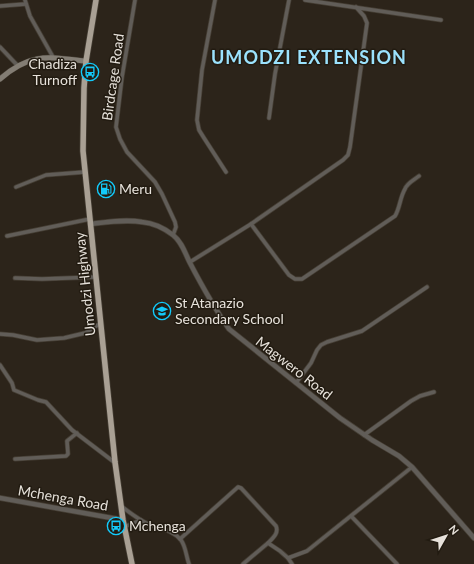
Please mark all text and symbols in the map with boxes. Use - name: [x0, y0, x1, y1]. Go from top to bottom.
- street label: Birdcage Road: [98, 32, 127, 122]
- district label: UMODZI EXTENSION: [211, 46, 407, 68]
- place label: Chadiza Turnoff: [28, 55, 78, 88]
- bus stop icon: Chadiza Turnoff: [80, 62, 100, 82]
- fuel station icon: Meru: [96, 179, 116, 199]
- place label: Meru: [119, 180, 152, 197]
- street label: Umodzi Highway: [71, 230, 98, 337]
- place label: St Atanazio Secondary School: [175, 294, 284, 327]
- school or university icon: St Atanazio Secondary School: [152, 301, 172, 321]
- street label: Magwero Road: [253, 332, 336, 403]
- street label: Mchenga Road: [17, 481, 110, 514]
- bus stop icon: Mchenga: [106, 516, 126, 536]
- north arrow: [426, 516, 466, 556]
- place label: Mchenga: [129, 517, 186, 534]
- text: N: [446, 522, 462, 537]

